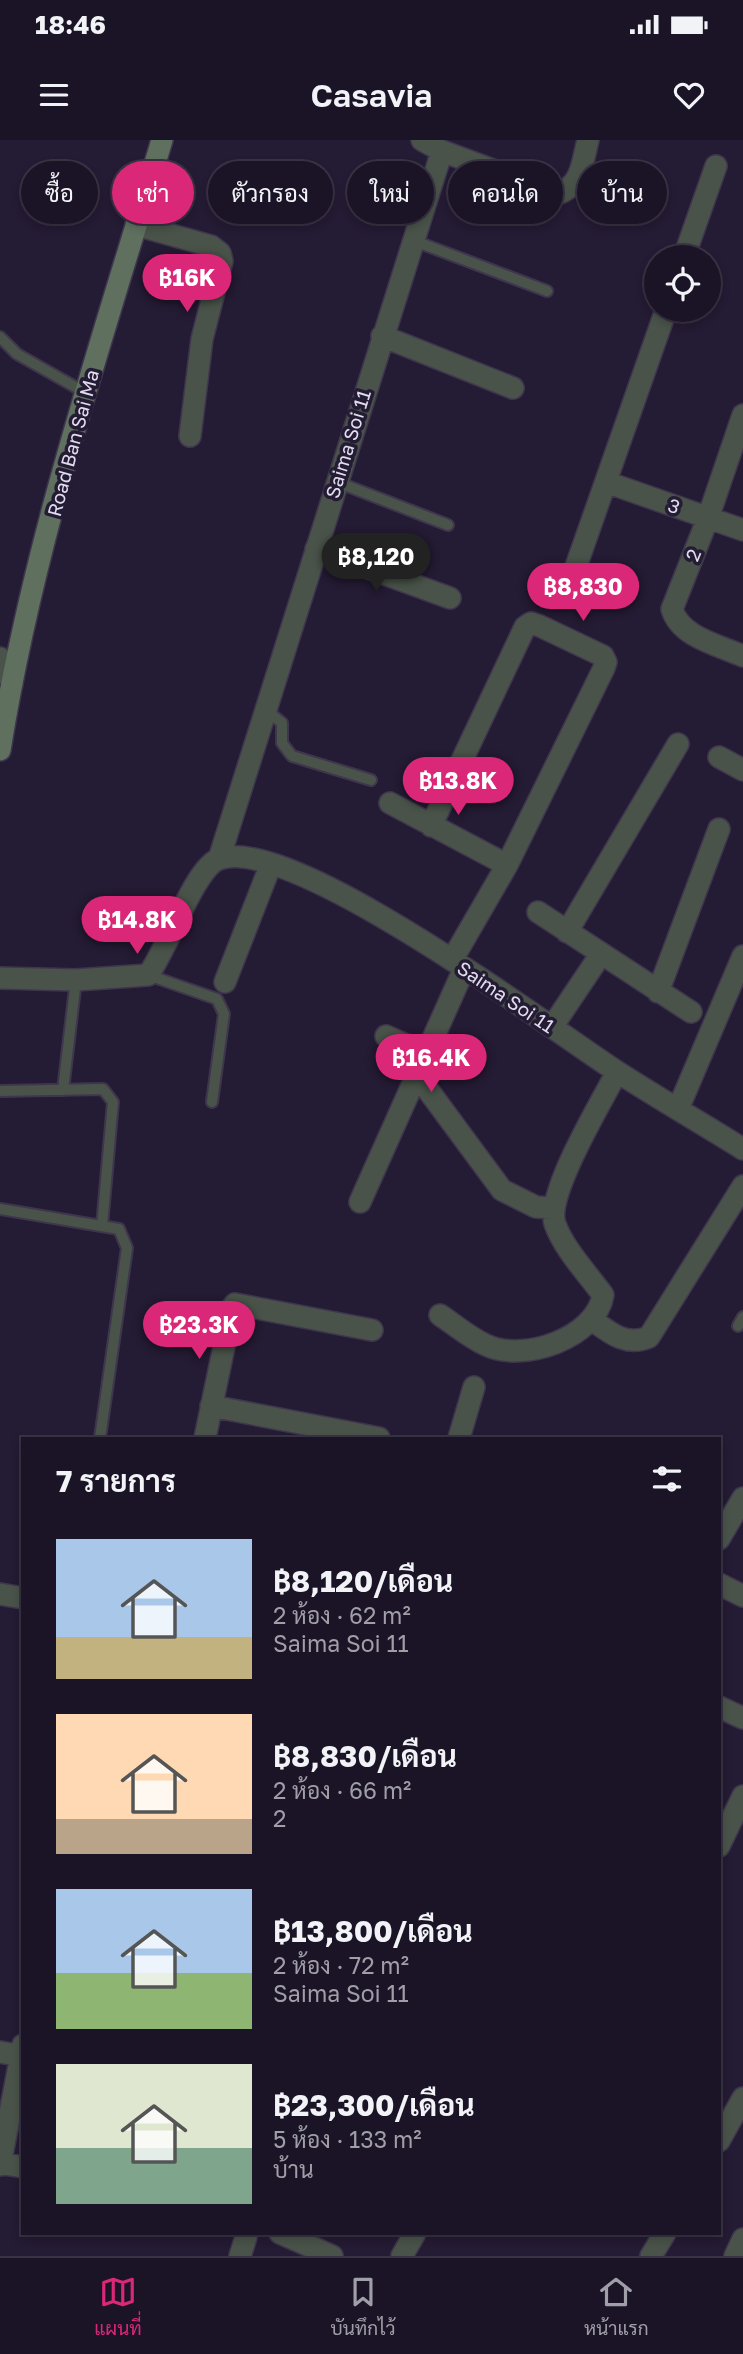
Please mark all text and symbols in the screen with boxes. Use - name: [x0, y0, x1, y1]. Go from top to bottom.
- text: 18:46: [35, 9, 106, 40]
- icon: menu: [35, 76, 73, 114]
- text: Casavia: [310, 76, 433, 114]
- icon: heart: [670, 76, 708, 114]
- chip: ซื้อ: [21, 161, 98, 224]
- chip: เช่า: [112, 161, 194, 224]
- chip: ตัวกรอง: [208, 161, 333, 224]
- chip: ใหม่: [347, 161, 434, 224]
- chip: คอนโด: [448, 161, 563, 224]
- chip: บ้าน: [577, 161, 667, 224]
- map controls: [644, 245, 721, 322]
- button: locate: [644, 245, 721, 322]
- pin: ฿16K: [146, 254, 228, 314]
- text: ฿16K: [159, 263, 216, 291]
- street label: Road Ban Sai Ma: [42, 367, 103, 519]
- street label: Saima Soi 11: [320, 387, 375, 501]
- street label: 3: [665, 493, 683, 518]
- pin: ฿8,120: [319, 533, 433, 593]
- text: ฿8,120: [338, 542, 414, 570]
- street label: 2: [680, 545, 705, 564]
- pin: ฿8,830: [526, 564, 640, 623]
- text: ฿8,830: [543, 572, 623, 600]
- pin: ฿13.8K: [401, 758, 515, 817]
- text: ฿13.8K: [419, 766, 497, 794]
- pin: ฿14.8K: [80, 896, 194, 956]
- text: ฿14.8K: [98, 905, 176, 933]
- street label: Saima Soi 11: [453, 956, 559, 1037]
- pin: ฿16.4K: [374, 1034, 488, 1094]
- text: ฿16.4K: [392, 1043, 470, 1071]
- pin: ฿23.3K: [142, 1302, 256, 1361]
- text: ฿23.3K: [159, 1310, 239, 1338]
- icon: filters: [648, 1460, 686, 1498]
- text: 7 รายการ: [56, 1463, 176, 1499]
- text: ฿8,120/เดือน: [273, 1563, 453, 1599]
- icon: home: [112, 1567, 196, 1651]
- text: 2 ห้อง · 62 m²: [273, 1601, 411, 1629]
- text: Saima Soi 11: [273, 1629, 409, 1657]
- text: ฿8,830/เดือน: [273, 1738, 457, 1774]
- icon: home: [112, 1742, 196, 1826]
- text: 2 ห้อง · 66 m²: [273, 1776, 411, 1804]
- text: 2: [273, 1804, 286, 1832]
- text: ฿13,800/เดือน: [273, 1913, 473, 1949]
- icon: home: [112, 1917, 196, 2001]
- text: 2 ห้อง · 72 m²: [273, 1951, 409, 1979]
- text: Saima Soi 11: [273, 1979, 409, 2007]
- text: ฿23,300/เดือน: [273, 2087, 475, 2123]
- icon: home: [112, 2092, 196, 2176]
- text: 5 ห้อง · 133 m²: [273, 2125, 422, 2153]
- text: บ้าน: [273, 2155, 314, 2183]
- tab: แผนที่: [94, 2273, 142, 2339]
- tab: บันทึกไว้: [330, 2273, 395, 2339]
- tab: หน้าแรก: [584, 2273, 649, 2339]

